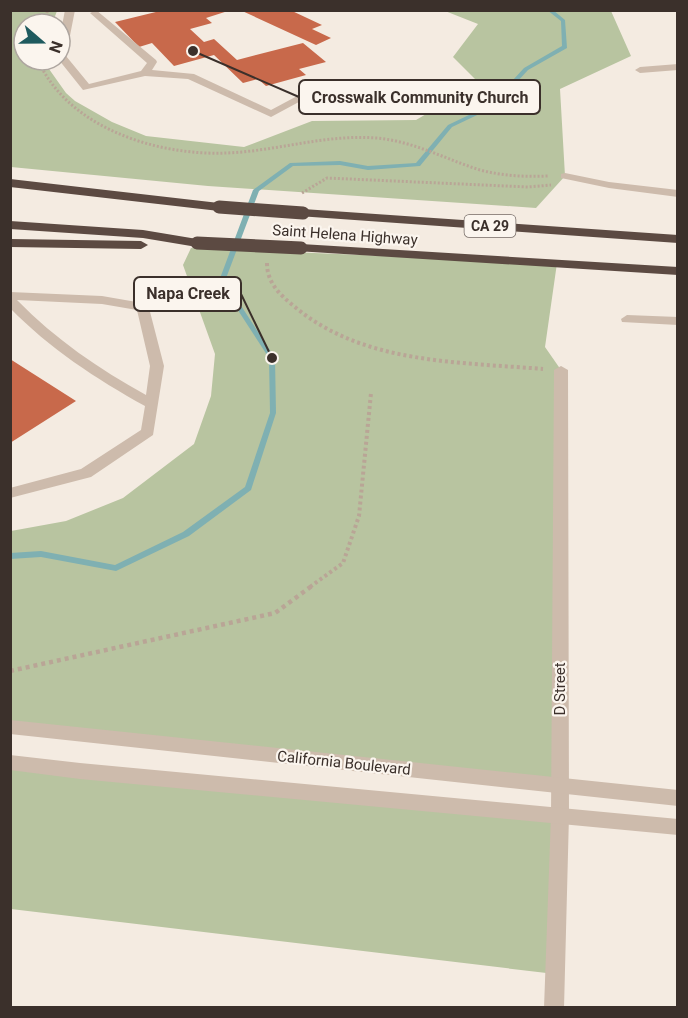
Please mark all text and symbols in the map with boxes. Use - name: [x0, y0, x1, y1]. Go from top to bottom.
- north arrow: [12, 12, 72, 72]
- text: N: [45, 38, 66, 56]
- callout: Crosswalk Community Church: [299, 80, 540, 114]
- text: Crosswalk Community Church: [312, 88, 528, 107]
- road number: CA 29: [464, 215, 516, 237]
- street label: Saint Helena Highway: [272, 221, 418, 249]
- callout: Napa Creek: [134, 277, 241, 311]
- text: Napa Creek: [146, 284, 230, 303]
- street label: D Street: [551, 662, 569, 716]
- street label: California Boulevard: [276, 747, 412, 779]

